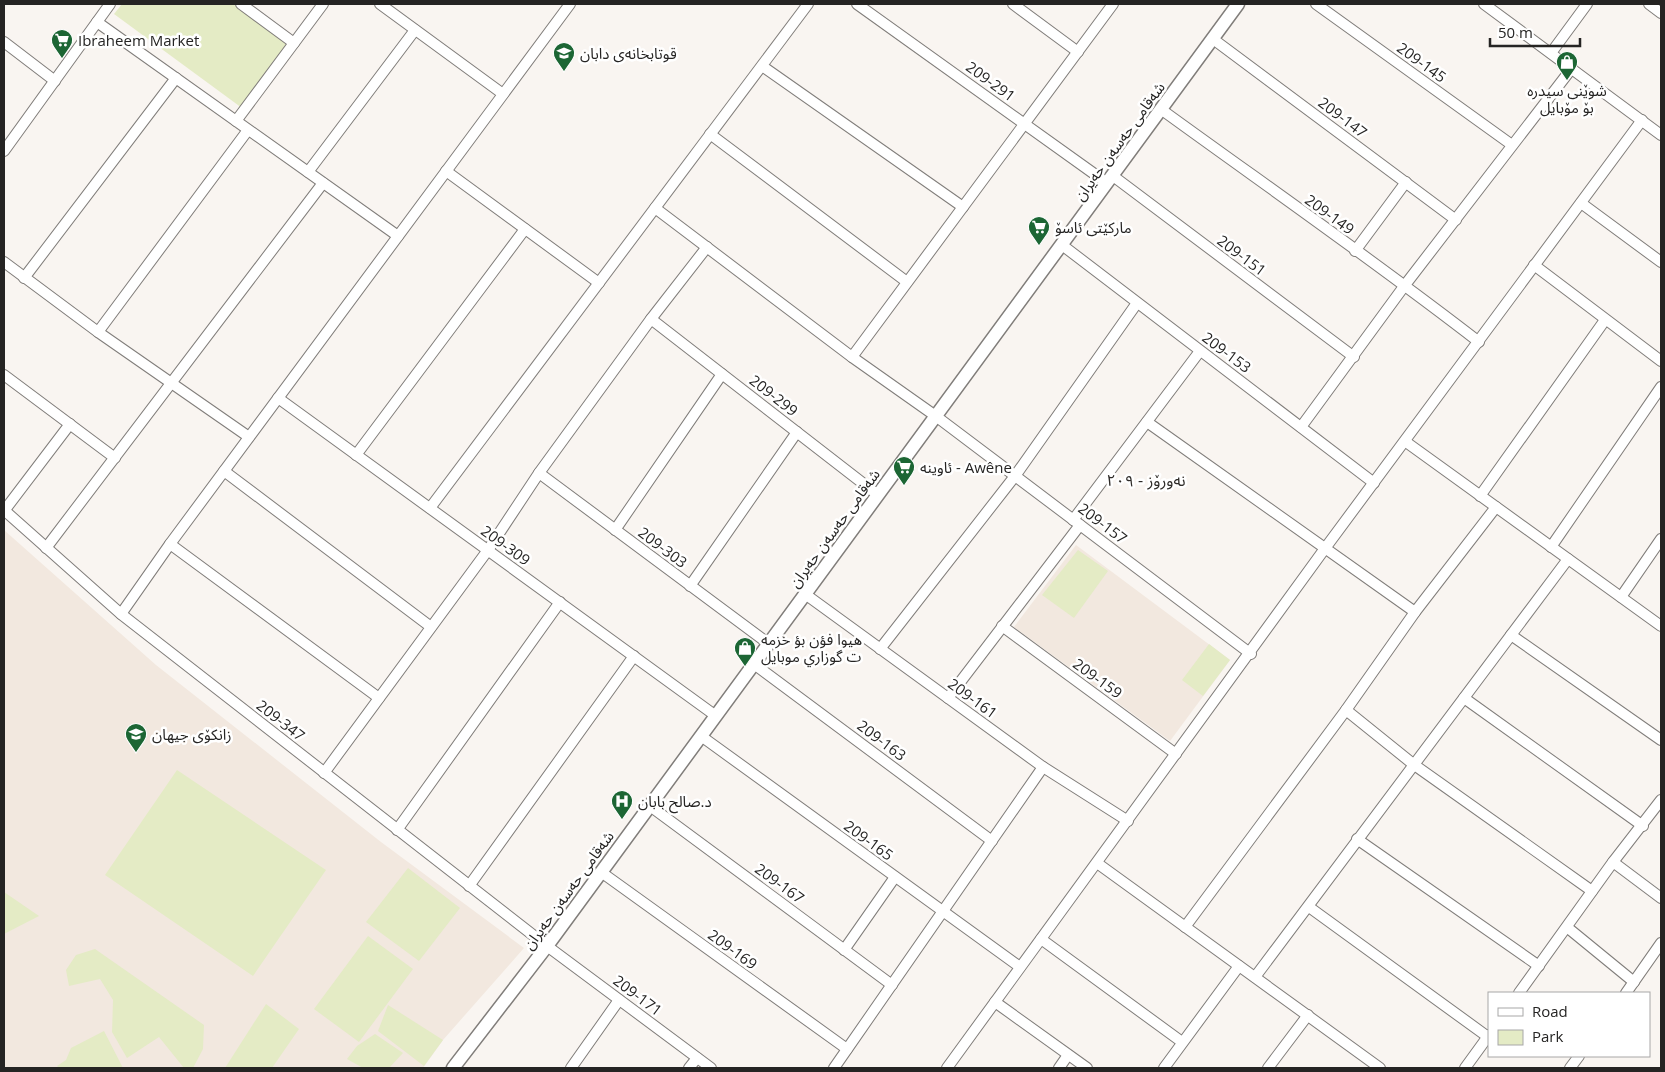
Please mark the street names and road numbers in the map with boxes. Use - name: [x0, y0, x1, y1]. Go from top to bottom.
- street label: 209-145: [1393, 37, 1451, 87]
- street label: 209-291: [962, 56, 1020, 106]
- street label: شەقامی حەسەن حەیران: [1069, 77, 1169, 204]
- street label: 209-147: [1315, 92, 1371, 142]
- street label: 209-149: [1301, 189, 1359, 239]
- street label: 209-151: [1214, 230, 1270, 280]
- street label: 209-153: [1199, 327, 1255, 377]
- street label: 209-299: [746, 370, 802, 420]
- street label: شەقامی حەسەن حەیران: [784, 464, 884, 591]
- street label: 209-157: [1075, 498, 1131, 548]
- street label: 209-309: [477, 520, 535, 570]
- street label: 209-303: [635, 522, 691, 572]
- street label: 209-159: [1069, 653, 1127, 703]
- street label: 209-161: [944, 673, 1002, 723]
- street label: 209-347: [253, 695, 309, 745]
- street label: 209-163: [854, 715, 910, 765]
- street label: 209-165: [840, 815, 898, 865]
- street label: شەقامی حەسەن حەیران: [518, 826, 618, 953]
- street label: 209-167: [751, 858, 809, 908]
- street label: 209-169: [704, 924, 762, 974]
- street label: 209-171: [610, 970, 666, 1020]

